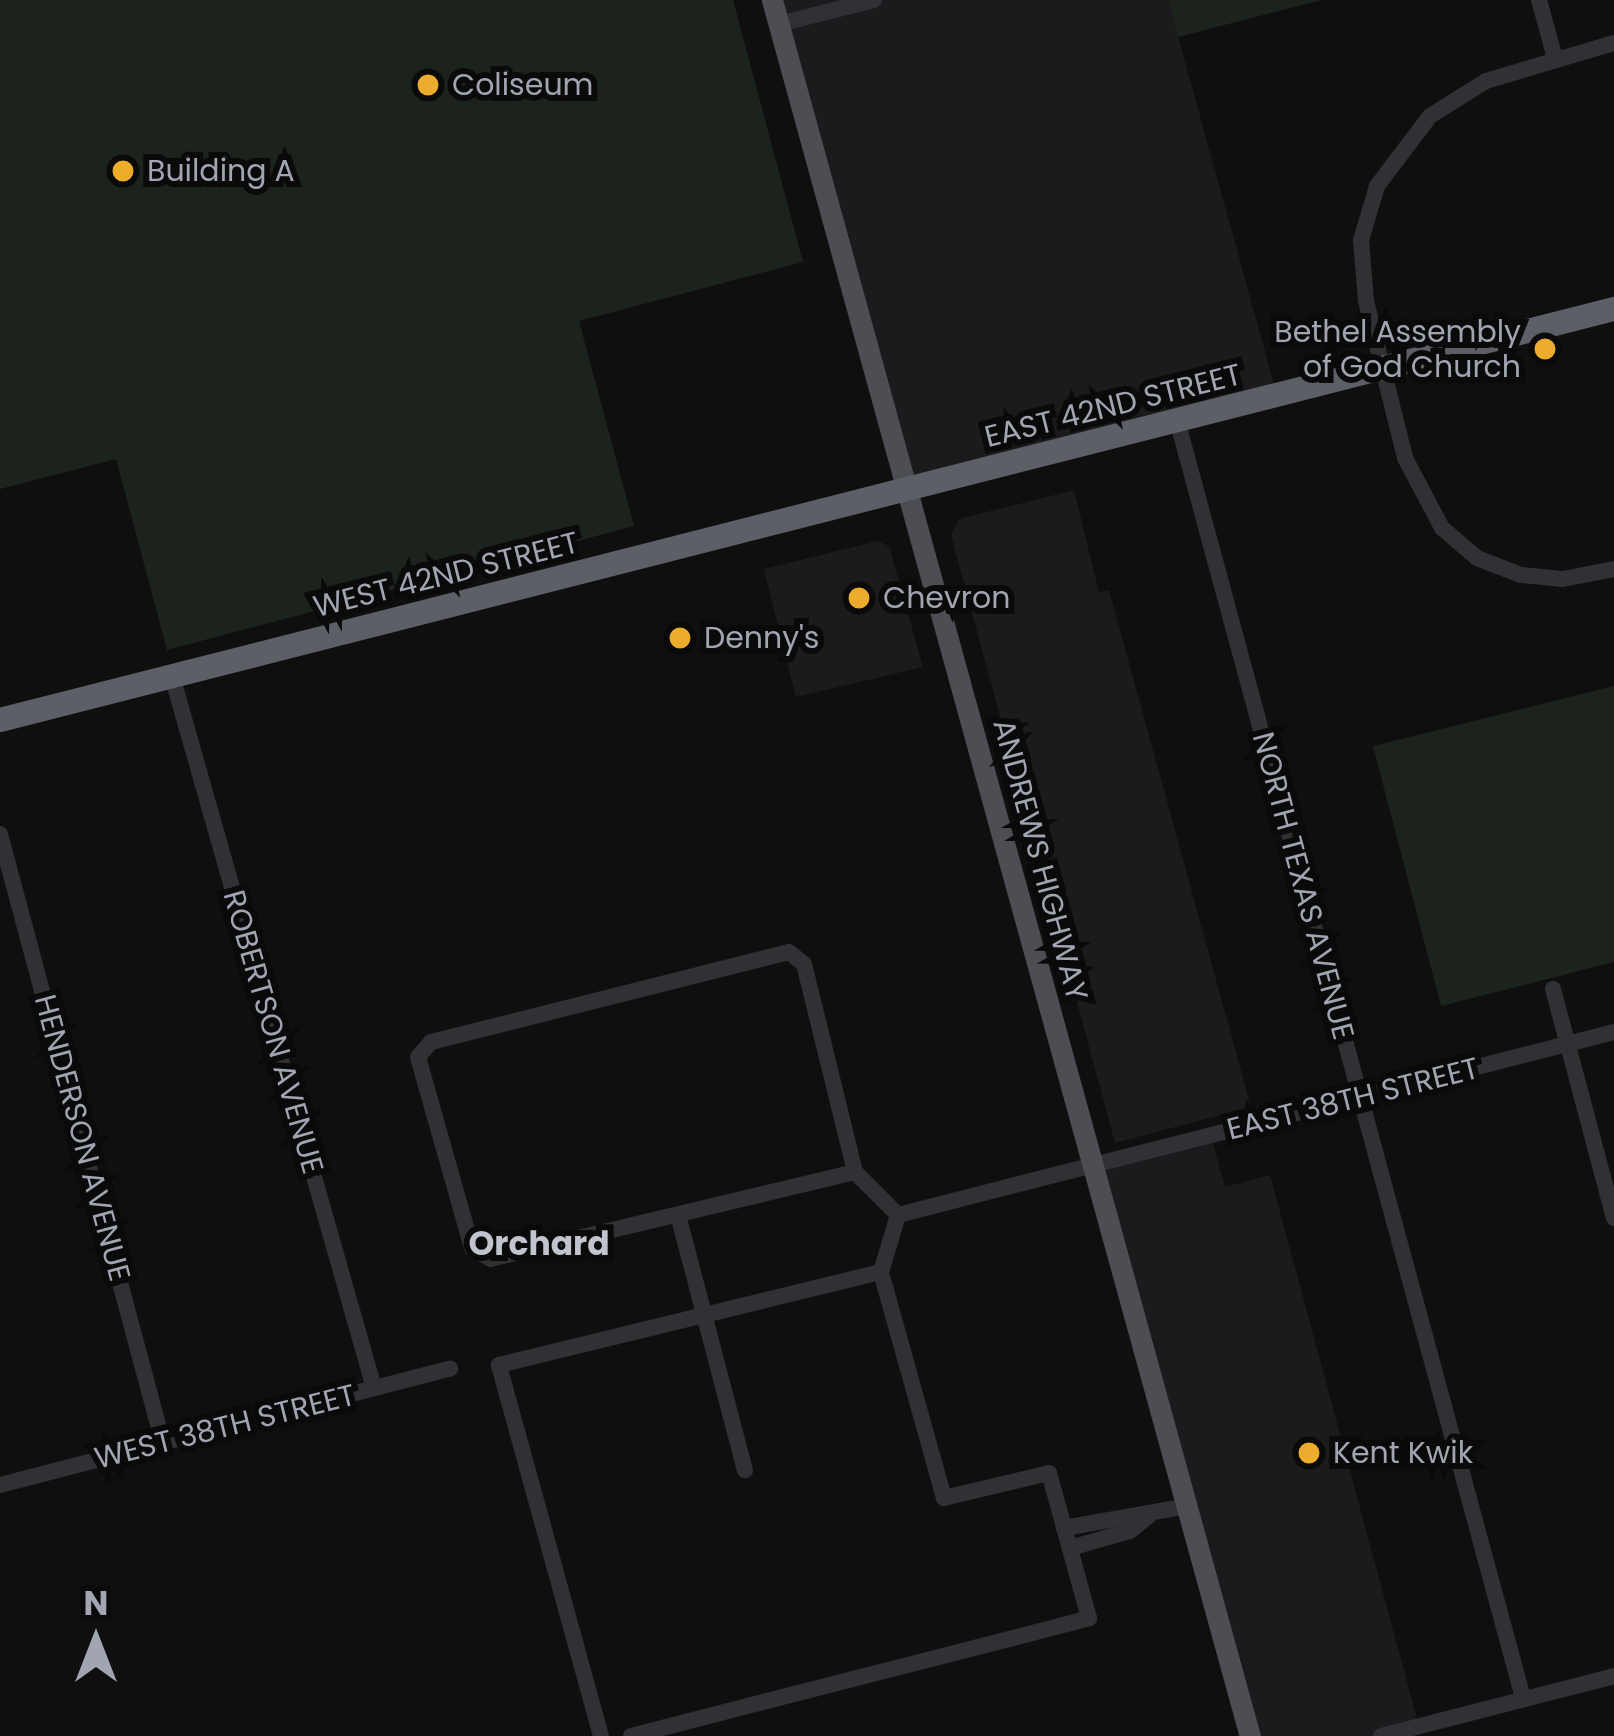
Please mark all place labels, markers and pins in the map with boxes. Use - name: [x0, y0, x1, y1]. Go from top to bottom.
- place label: Coliseum: [452, 67, 593, 103]
- marker: Coliseum: [415, 72, 441, 98]
- place label: Building A: [147, 153, 295, 189]
- marker: Building A: [110, 158, 136, 184]
- place label: Bethel Assembly of God Church: [1274, 314, 1521, 385]
- marker: Bethel Assembly of God Church: [1532, 336, 1558, 362]
- place label: Chevron: [883, 580, 1010, 616]
- marker: Chevron: [846, 585, 872, 611]
- place label: Denny's: [704, 620, 820, 656]
- marker: Denny's: [667, 625, 693, 651]
- place label: Kent Kwik: [1333, 1435, 1473, 1471]
- marker: Kent Kwik: [1296, 1440, 1322, 1466]

